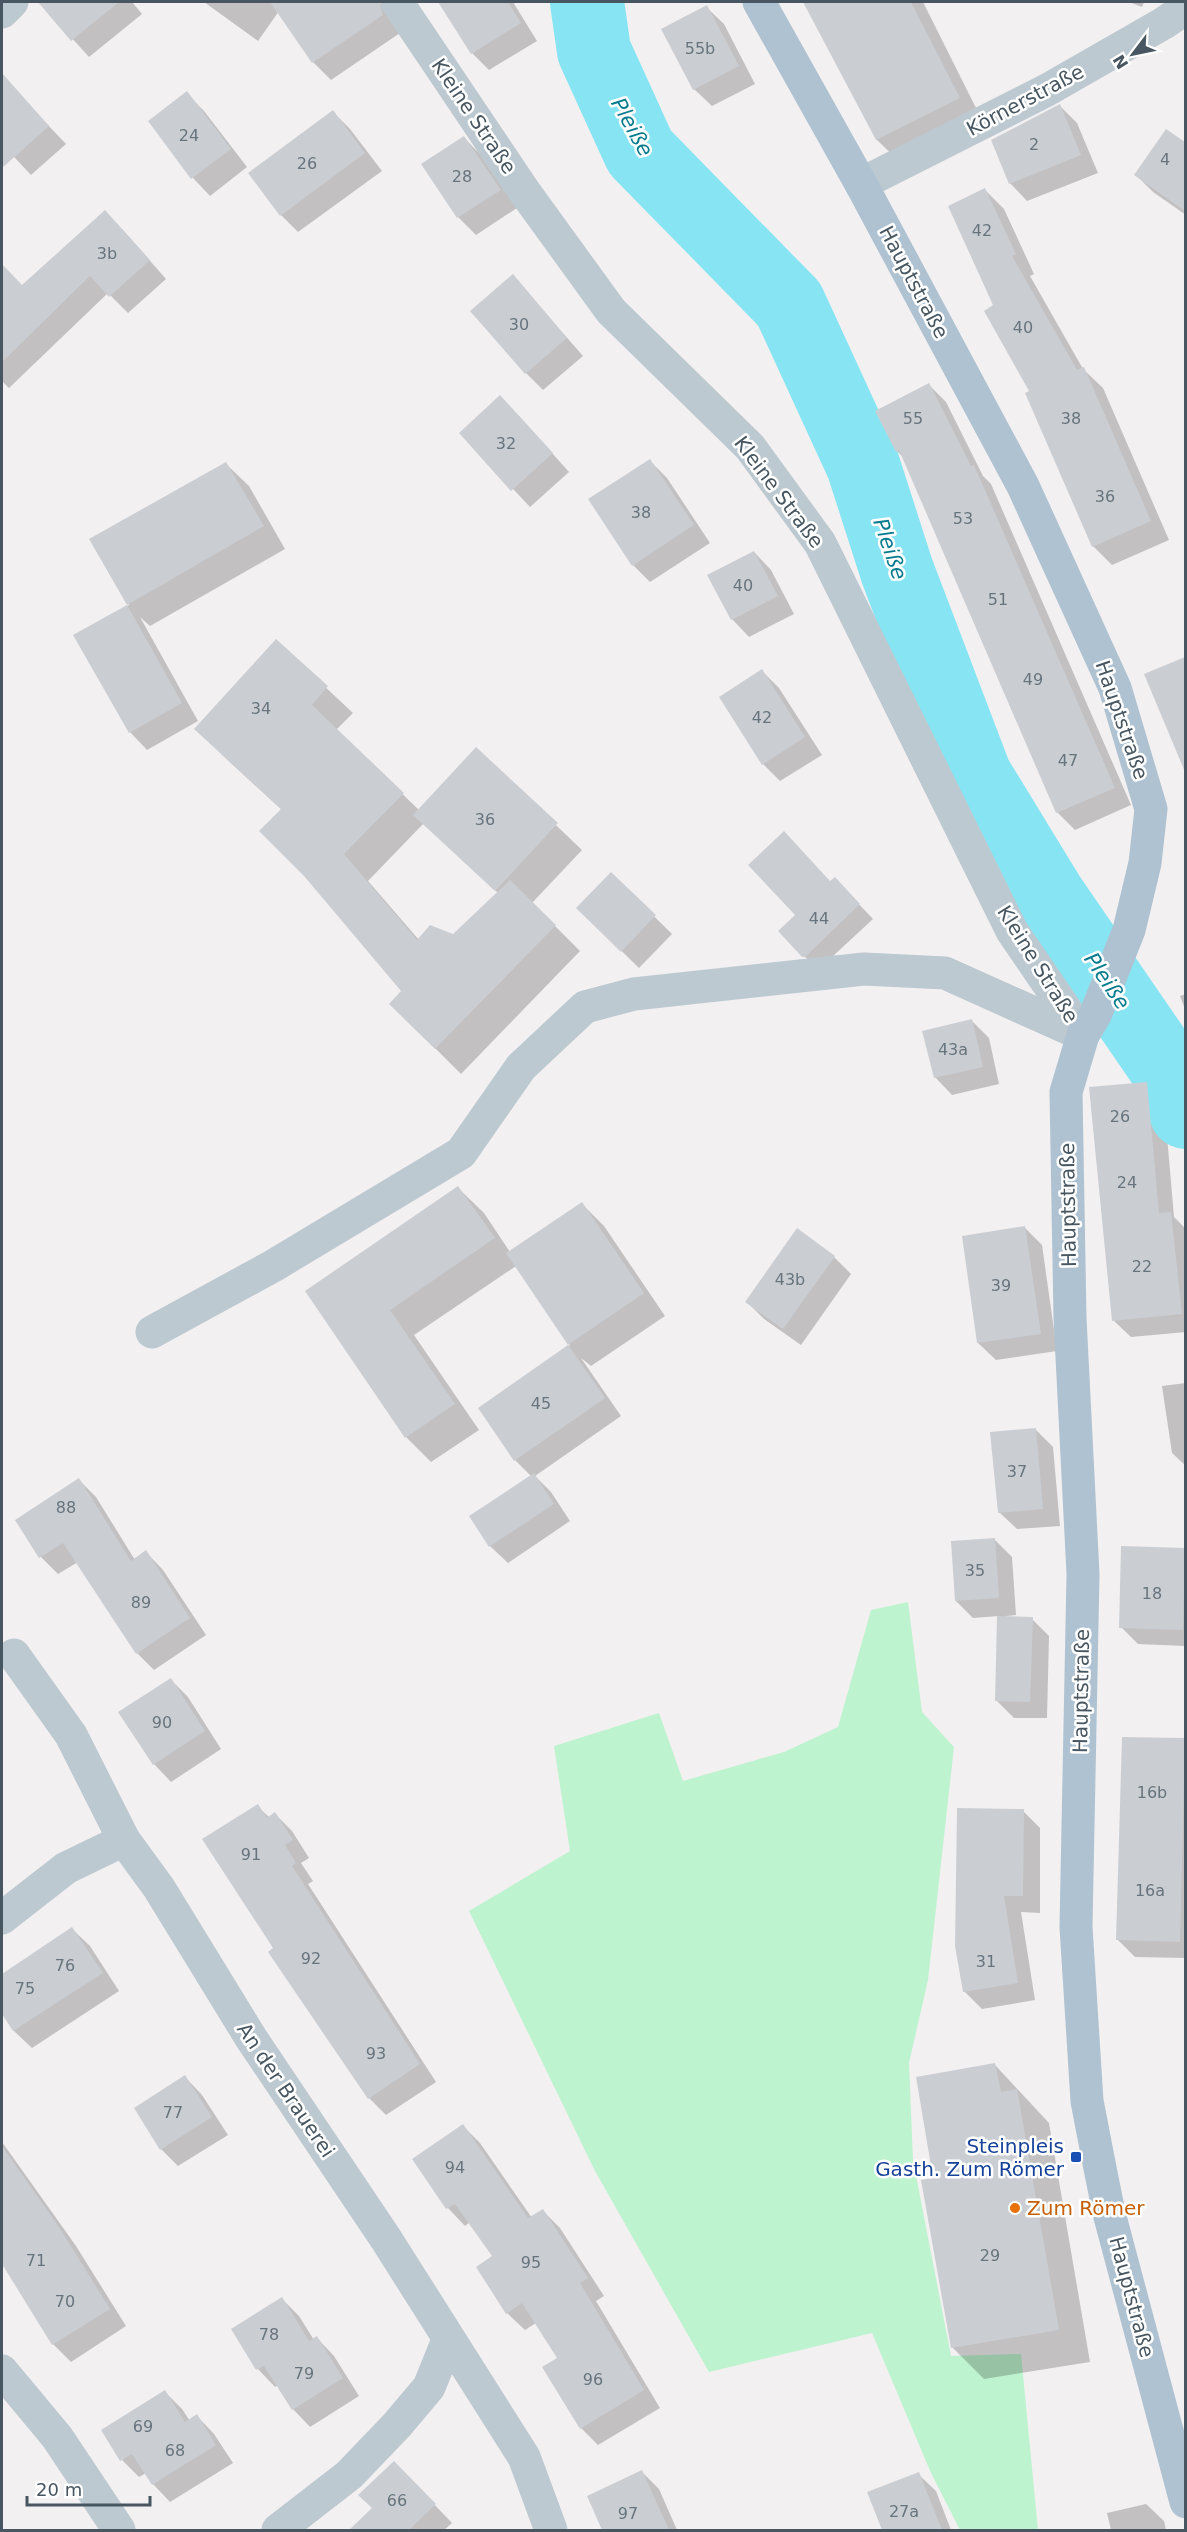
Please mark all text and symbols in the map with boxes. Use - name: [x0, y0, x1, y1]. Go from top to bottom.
- north arrow: [1103, 24, 1163, 84]
- house number: 55b: [685, 39, 715, 58]
- text: N: [1109, 51, 1132, 72]
- street label: Kleine Straße: [427, 54, 521, 178]
- street label: Körnerstraße: [962, 59, 1088, 141]
- water label: Pleiße: [606, 93, 658, 161]
- house number: 24: [179, 126, 199, 145]
- house number: 2: [1029, 135, 1039, 154]
- house number: 4: [1160, 150, 1170, 169]
- house number: 26: [297, 154, 317, 173]
- house number: 28: [452, 167, 472, 186]
- house number: 42: [972, 221, 992, 240]
- street label: Hauptstraße: [874, 222, 954, 342]
- house number: 3b: [97, 244, 117, 263]
- house number: 30: [509, 315, 529, 334]
- house number: 40: [1013, 318, 1033, 337]
- house number: 55: [903, 409, 923, 428]
- house number: 38: [1061, 409, 1081, 428]
- street label: Kleine Straße: [729, 431, 829, 553]
- house number: 32: [496, 434, 516, 453]
- house number: 36: [1095, 487, 1115, 506]
- house number: 38: [631, 503, 651, 522]
- house number: 53: [953, 509, 973, 528]
- water label: Pleiße: [868, 515, 912, 583]
- house number: 40: [733, 576, 753, 595]
- house number: 51: [988, 590, 1008, 609]
- street label: Hauptstraße: [1090, 657, 1154, 783]
- house number: 49: [1023, 670, 1043, 689]
- house number: 34: [251, 699, 271, 718]
- house number: 42: [752, 708, 772, 727]
- house number: 47: [1058, 751, 1078, 770]
- house number: 36: [475, 810, 495, 829]
- street label: Kleine Straße: [992, 901, 1084, 1027]
- house number: 44: [809, 909, 829, 928]
- water label: Pleiße: [1079, 948, 1135, 1014]
- house number: 43a: [938, 1040, 968, 1059]
- house number: 26: [1110, 1107, 1130, 1126]
- street label: Hauptstraße: [1055, 1143, 1081, 1267]
- house number: 24: [1117, 1173, 1137, 1192]
- house number: 22: [1132, 1257, 1152, 1276]
- house number: 43b: [775, 1270, 805, 1289]
- house number: 39: [991, 1276, 1011, 1295]
- house number: 45: [531, 1394, 551, 1413]
- house number: 37: [1007, 1462, 1027, 1481]
- house number: 88: [56, 1498, 76, 1517]
- house number: 35: [965, 1561, 985, 1580]
- house number: 18: [1142, 1584, 1162, 1603]
- house number: 89: [131, 1593, 151, 1612]
- street label: Hauptstraße: [1068, 1629, 1094, 1753]
- house number: 90: [152, 1713, 172, 1732]
- house number: 16b: [1137, 1783, 1167, 1802]
- house number: 91: [241, 1845, 261, 1864]
- house number: 16a: [1135, 1881, 1165, 1900]
- house number: 92: [301, 1949, 321, 1968]
- house number: 31: [976, 1952, 996, 1971]
- house number: 76: [55, 1956, 75, 1975]
- house number: 75: [15, 1979, 35, 1998]
- street label: An der Brauerei: [232, 2018, 340, 2162]
- house number: 93: [366, 2044, 386, 2063]
- house number: 77: [163, 2103, 183, 2122]
- place label: Steinpleis Gasth. Zum Römer: [875, 2134, 1065, 2181]
- marker: Steinpleis Gasth. Zum Römer: [1069, 2150, 1083, 2164]
- house number: 94: [445, 2158, 465, 2177]
- place label: Zum Römer: [1027, 2196, 1145, 2220]
- marker: Zum Römer: [1008, 2201, 1022, 2215]
- street label: Hauptstraße: [1104, 2234, 1160, 2360]
- house number: 29: [980, 2246, 1000, 2265]
- house number: 71: [26, 2251, 46, 2270]
- house number: 95: [521, 2253, 541, 2272]
- house number: 70: [55, 2292, 75, 2311]
- house number: 78: [259, 2325, 279, 2344]
- house number: 79: [294, 2364, 314, 2383]
- house number: 96: [583, 2370, 603, 2389]
- house number: 69: [133, 2417, 153, 2436]
- house number: 68: [165, 2441, 185, 2460]
- scale bar: [27, 2469, 150, 2507]
- text: 20 m: [36, 2479, 82, 2500]
- house number: 66: [387, 2491, 407, 2510]
- house number: 27a: [889, 2502, 919, 2521]
- house number: 97: [618, 2504, 638, 2523]

